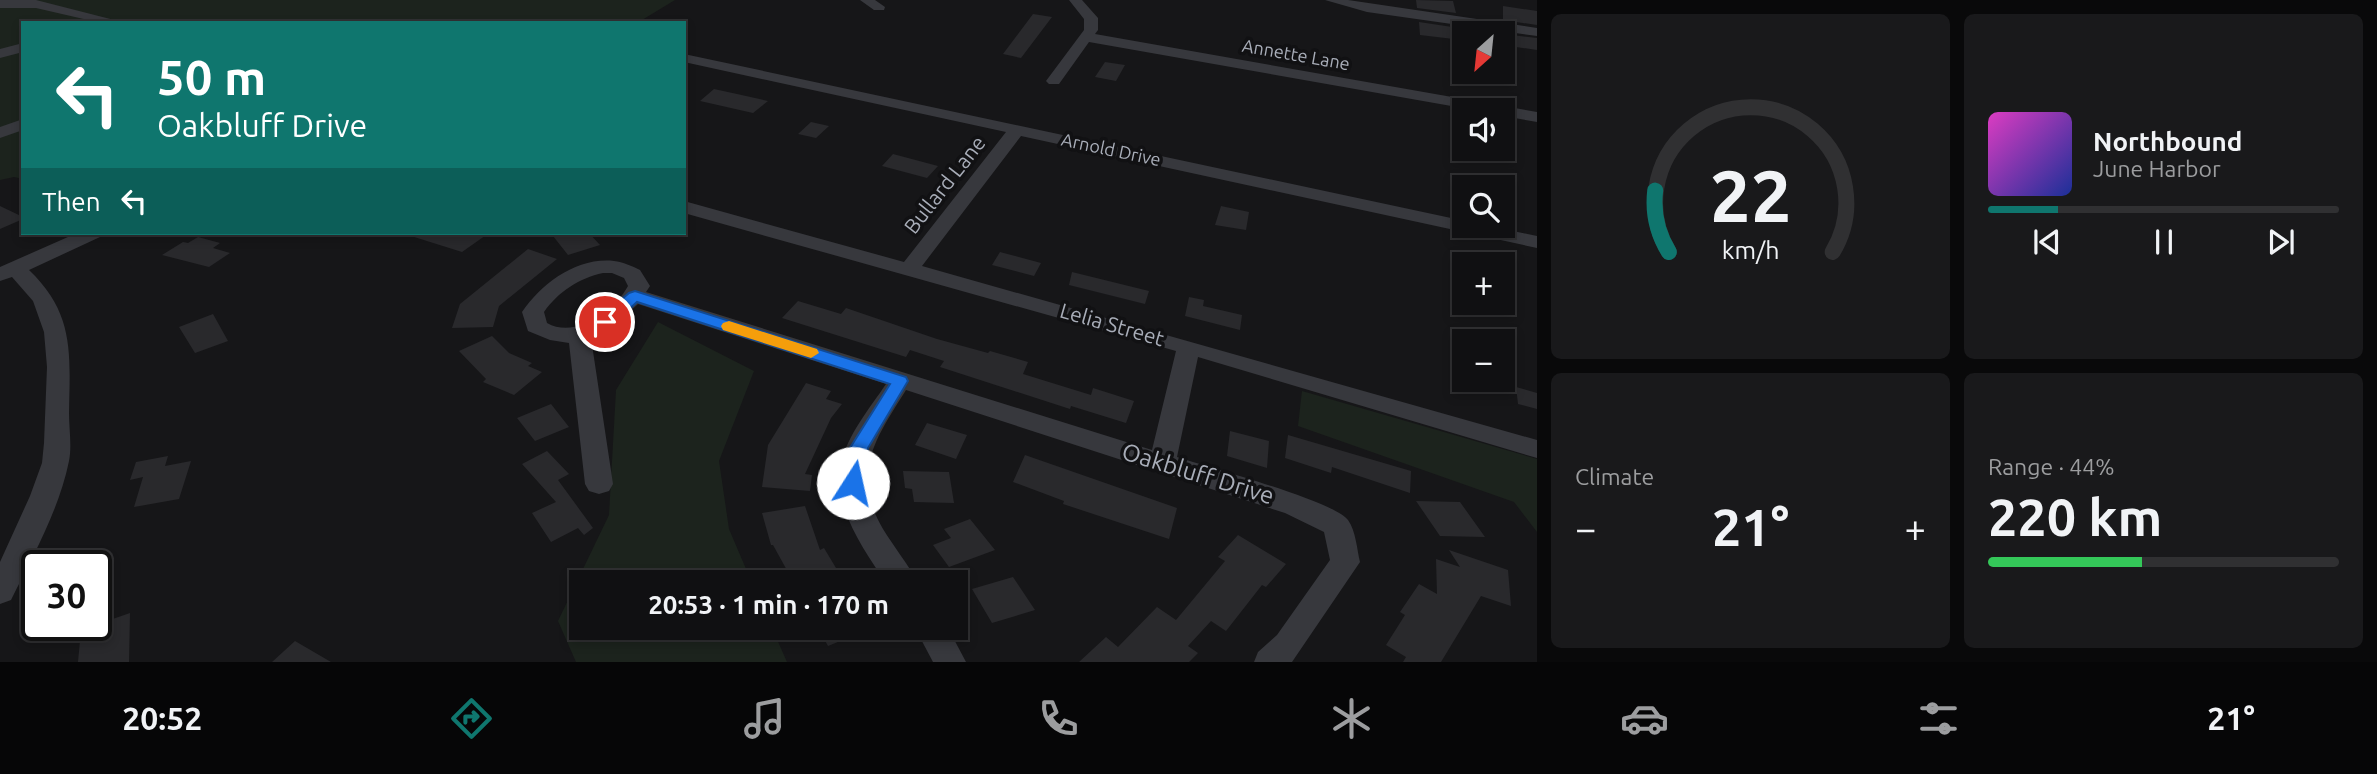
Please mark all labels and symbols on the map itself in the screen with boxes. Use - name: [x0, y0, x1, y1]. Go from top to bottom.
- north arrow: [1452, 21, 1516, 84]
- street label: Annette Lane: [1241, 35, 1352, 73]
- street label: Arnold Drive: [1060, 129, 1163, 169]
- street label: Bullard Lane: [899, 131, 990, 238]
- pin: [575, 292, 635, 352]
- street label: Lelia Street: [1057, 298, 1167, 350]
- street label: Oakbluff Drive: [1119, 438, 1277, 509]
- position arrow: [816, 446, 890, 520]
- speed limit sign: 30: [21, 550, 112, 641]

